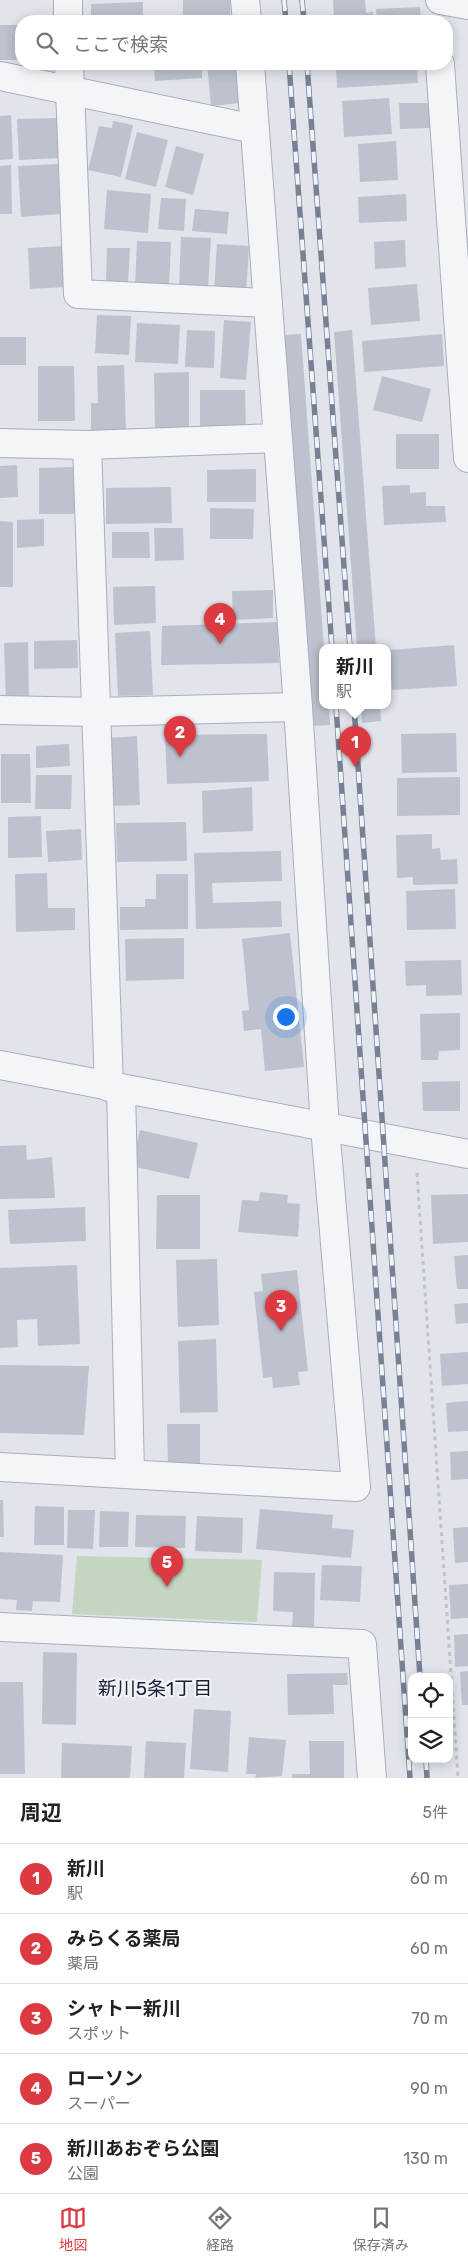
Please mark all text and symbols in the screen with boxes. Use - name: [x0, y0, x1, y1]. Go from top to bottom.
- search box: [15, 15, 453, 70]
- icon: search: [33, 29, 61, 57]
- text: ここで検索: [73, 33, 168, 56]
- pin: 4: [204, 603, 236, 644]
- popup: [319, 644, 391, 709]
- text: 新川: [336, 655, 374, 678]
- text: 駅: [336, 682, 352, 701]
- pin: 2: [164, 716, 196, 757]
- pin: 1: [339, 726, 371, 767]
- your location: [273, 1004, 299, 1030]
- pin: 3: [265, 1290, 297, 1331]
- pin: 5: [151, 1546, 183, 1587]
- map controls: [408, 1673, 453, 1763]
- button: locate: [408, 1673, 453, 1718]
- district label: 新川5条1丁目: [98, 1677, 212, 1700]
- button: layers: [408, 1718, 453, 1763]
- text: 周辺: [20, 1800, 62, 1825]
- text: 5件: [422, 1803, 448, 1822]
- text: 新川: [67, 1857, 105, 1880]
- text: 1: [32, 1869, 40, 1888]
- text: 60 m: [410, 1869, 448, 1888]
- text: 駅: [67, 1884, 83, 1903]
- text: みらくる薬局: [67, 1927, 181, 1950]
- text: 2: [31, 1939, 41, 1958]
- text: 60 m: [410, 1939, 448, 1958]
- text: 薬局: [67, 1954, 99, 1973]
- text: シャトー新川: [67, 1997, 181, 2020]
- text: 3: [31, 2009, 41, 2028]
- text: 70 m: [411, 2009, 448, 2028]
- text: スポット: [67, 2024, 131, 2043]
- text: ローソン: [67, 2067, 143, 2090]
- text: 4: [31, 2079, 41, 2098]
- text: 90 m: [410, 2079, 448, 2098]
- text: スーパー: [67, 2094, 131, 2113]
- text: 新川あおぞら公園: [67, 2137, 219, 2160]
- text: 5: [31, 2149, 41, 2168]
- text: 130 m: [403, 2149, 448, 2168]
- text: 公園: [67, 2164, 99, 2183]
- tab: 地図: [59, 2204, 87, 2254]
- tab: 経路: [206, 2204, 234, 2254]
- tab: 保存済み: [353, 2204, 409, 2254]

